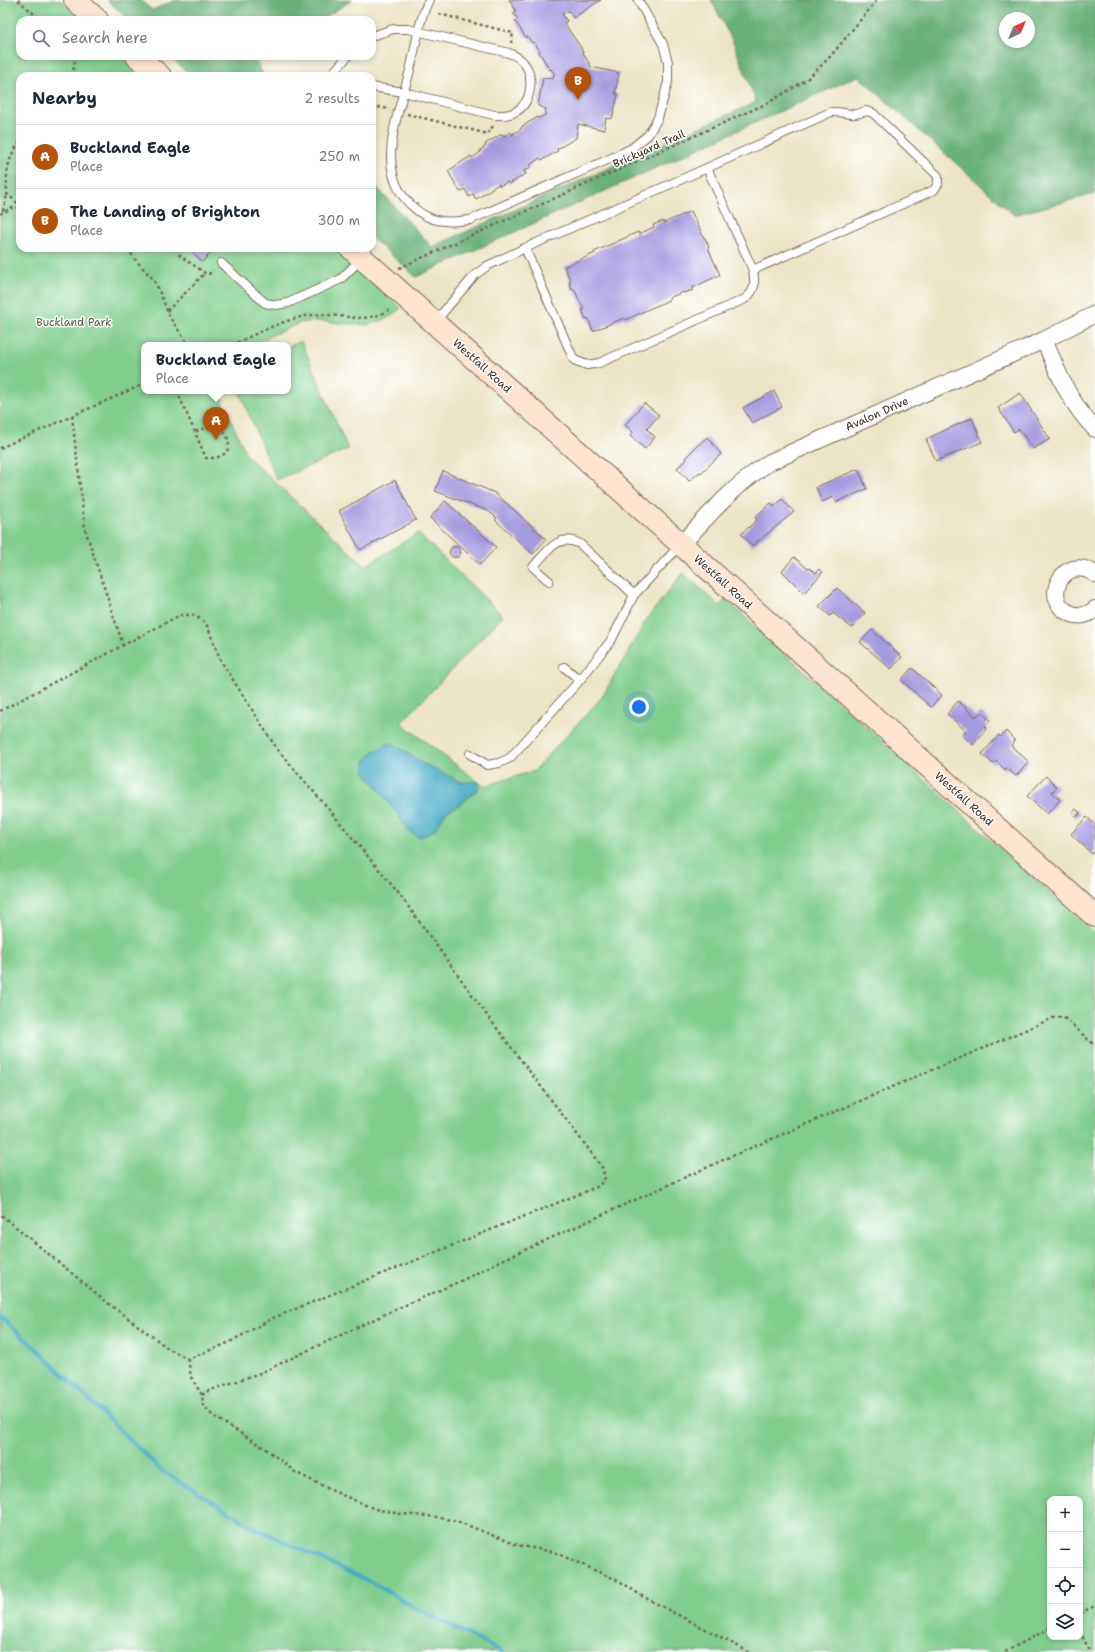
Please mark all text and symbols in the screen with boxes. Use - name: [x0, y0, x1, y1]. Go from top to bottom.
- north arrow: [999, 12, 1035, 48]
- search box: [16, 16, 376, 60]
- icon: search: [30, 27, 52, 49]
- text: Search here: [62, 28, 148, 48]
- pin: B: [565, 67, 591, 100]
- text: Nearby: [32, 87, 97, 109]
- text: 2 results: [304, 90, 360, 107]
- street label: Brickyard Trail: [611, 126, 688, 172]
- text: Buckland Eagle: [70, 138, 191, 158]
- text: A: [40, 148, 50, 165]
- text: 250 m: [319, 148, 360, 165]
- text: Place: [70, 158, 103, 175]
- text: The Landing of Brighton: [70, 202, 260, 222]
- text: B: [41, 212, 49, 229]
- text: 300 m: [317, 212, 360, 229]
- text: Place: [70, 222, 103, 239]
- park label: Buckland Park: [36, 315, 112, 330]
- street label: Westfall Road: [449, 336, 515, 396]
- popup: [141, 342, 291, 394]
- text: Buckland Eagle: [156, 350, 276, 370]
- text: Place: [156, 370, 189, 387]
- street label: Avalon Drive: [843, 393, 911, 435]
- pin: A: [203, 407, 229, 440]
- street label: Westfall Road: [690, 552, 756, 612]
- your location: [629, 697, 649, 717]
- street label: Westfall Road: [931, 769, 997, 829]
- map controls: [1047, 1496, 1083, 1640]
- button: +: [1047, 1496, 1083, 1532]
- button: −: [1047, 1532, 1083, 1568]
- button: locate: [1047, 1568, 1083, 1604]
- button: layers: [1047, 1604, 1083, 1640]

